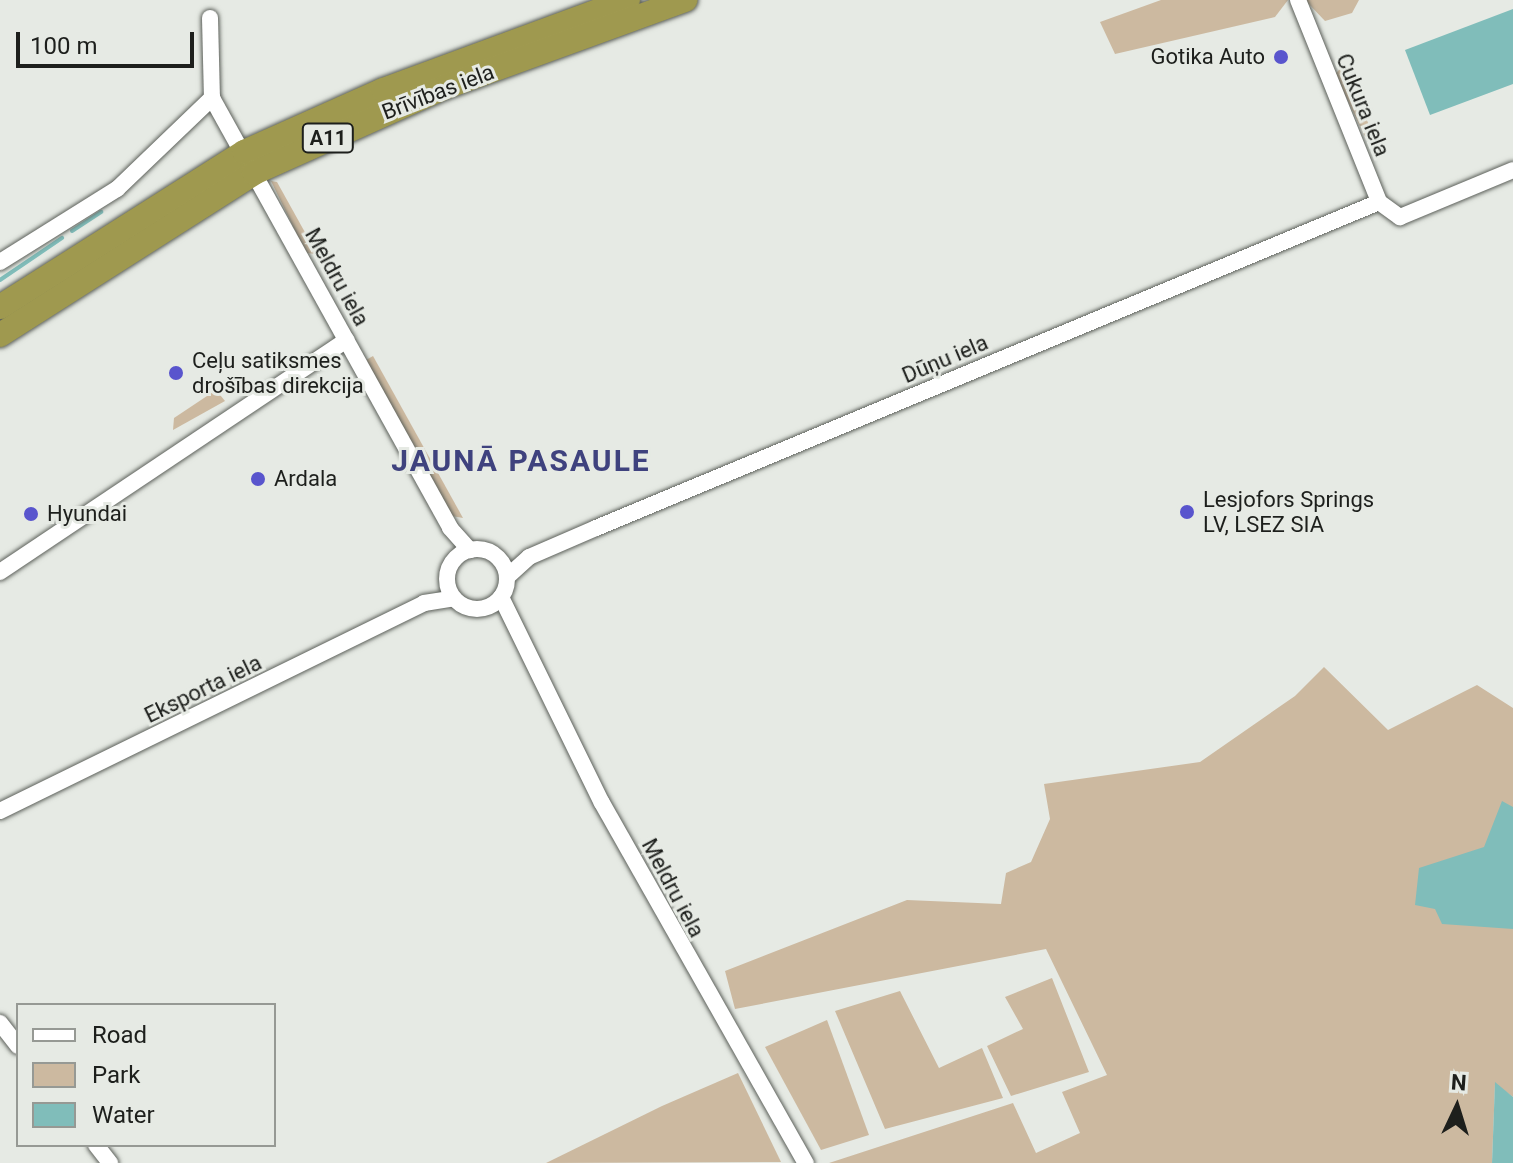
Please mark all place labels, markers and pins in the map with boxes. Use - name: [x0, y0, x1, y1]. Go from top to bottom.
- place label: Gotika Auto: [1150, 44, 1265, 70]
- marker: Gotika Auto: [1272, 48, 1290, 66]
- place label: Ceļu satiksmes drošības direkcija: [192, 347, 364, 398]
- marker: Ceļu satiksmes drošības direkcija: [167, 364, 185, 382]
- place label: Ardala: [274, 466, 337, 492]
- marker: Ardala: [249, 470, 267, 488]
- place label: Lesjofors Springs LV, LSEZ SIA: [1203, 486, 1374, 538]
- place label: Hyundai: [47, 501, 127, 527]
- marker: Lesjofors Springs LV, LSEZ SIA: [1178, 503, 1196, 521]
- marker: Hyundai: [22, 505, 40, 523]

